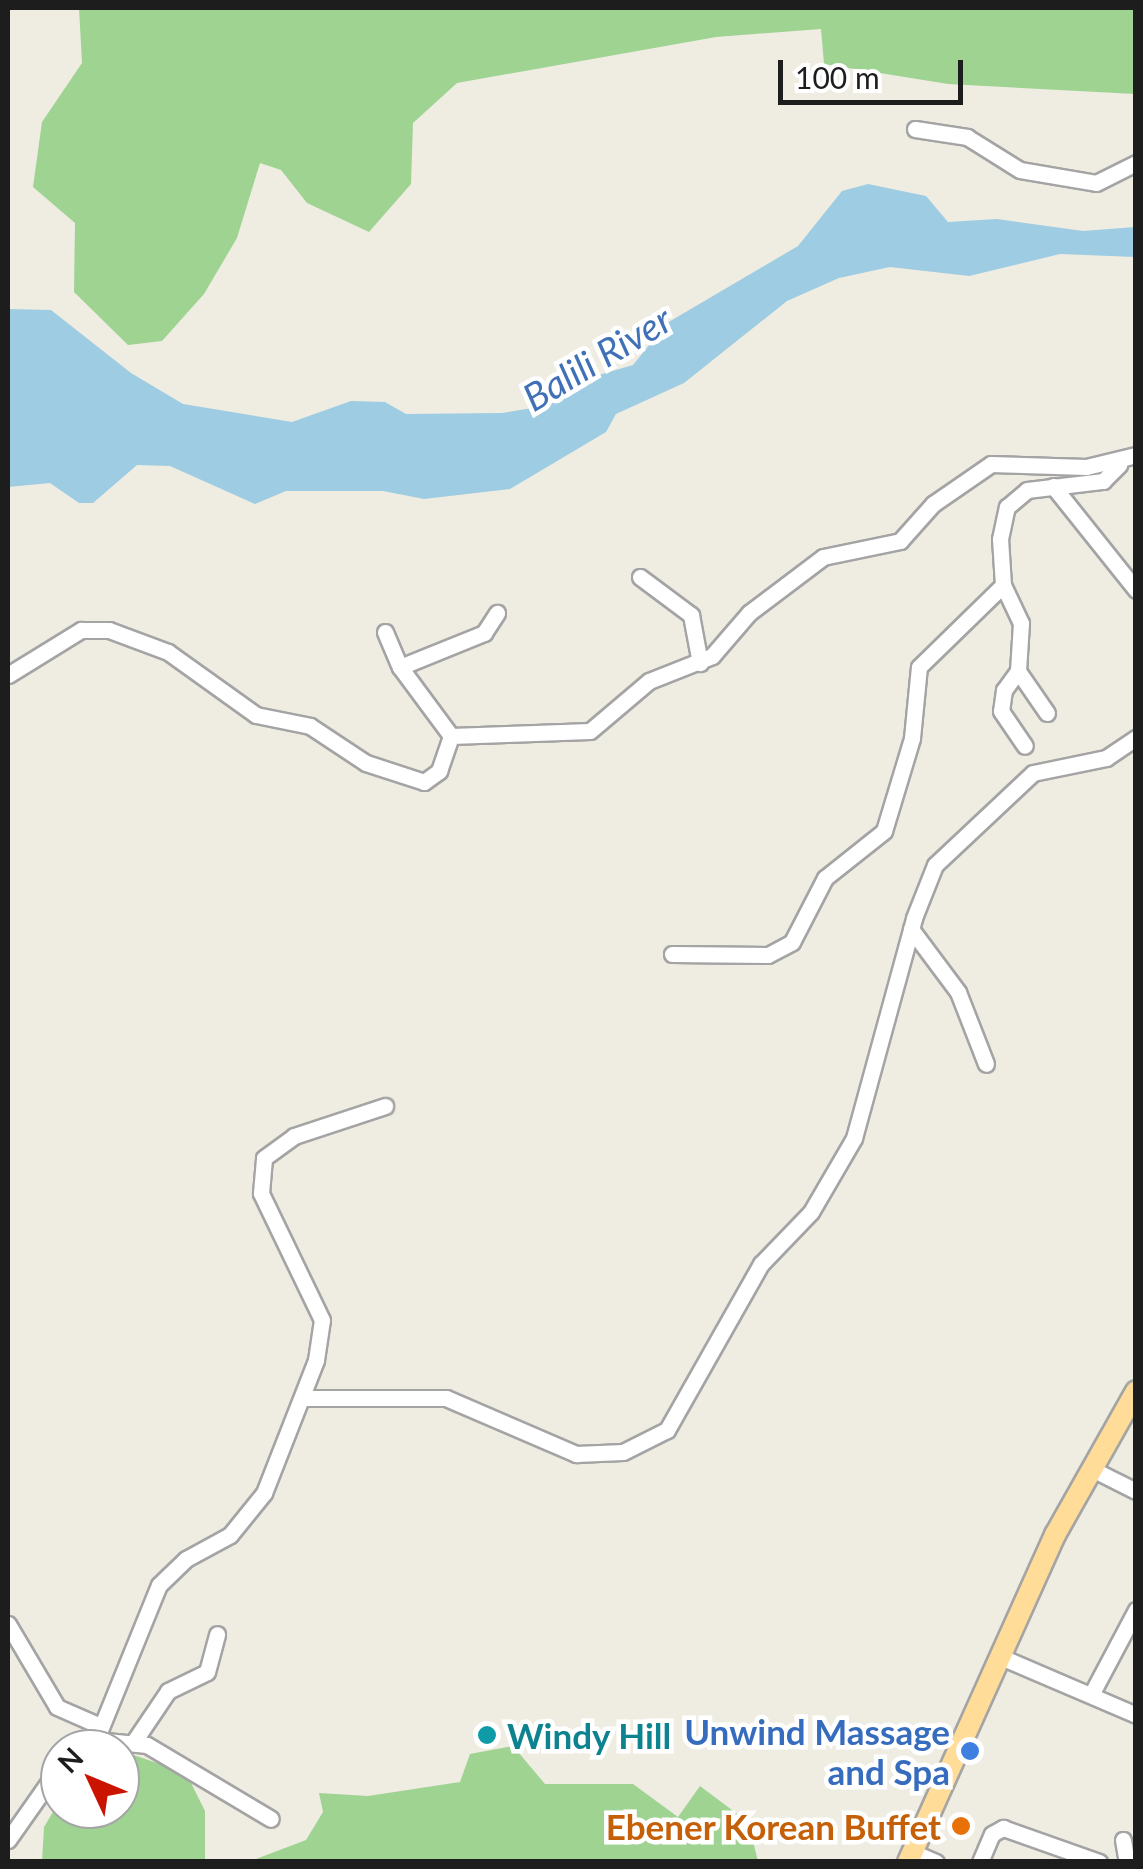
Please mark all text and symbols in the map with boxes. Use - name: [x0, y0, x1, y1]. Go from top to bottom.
- scale bar: [783, 40, 968, 102]
- text: 100 m: [795, 59, 880, 95]
- water label: Balili River: [515, 296, 679, 420]
- place label: Unwind Massage and Spa: [684, 1710, 950, 1792]
- place label: Windy Hill: [507, 1714, 672, 1756]
- marker: Windy Hill: [476, 1724, 498, 1746]
- north arrow: [40, 1729, 140, 1829]
- text: N: [50, 1740, 90, 1779]
- marker: Unwind Massage and Spa: [959, 1740, 981, 1762]
- place label: Ebener Korean Buffet: [605, 1805, 941, 1847]
- marker: Ebener Korean Buffet: [950, 1815, 972, 1837]

